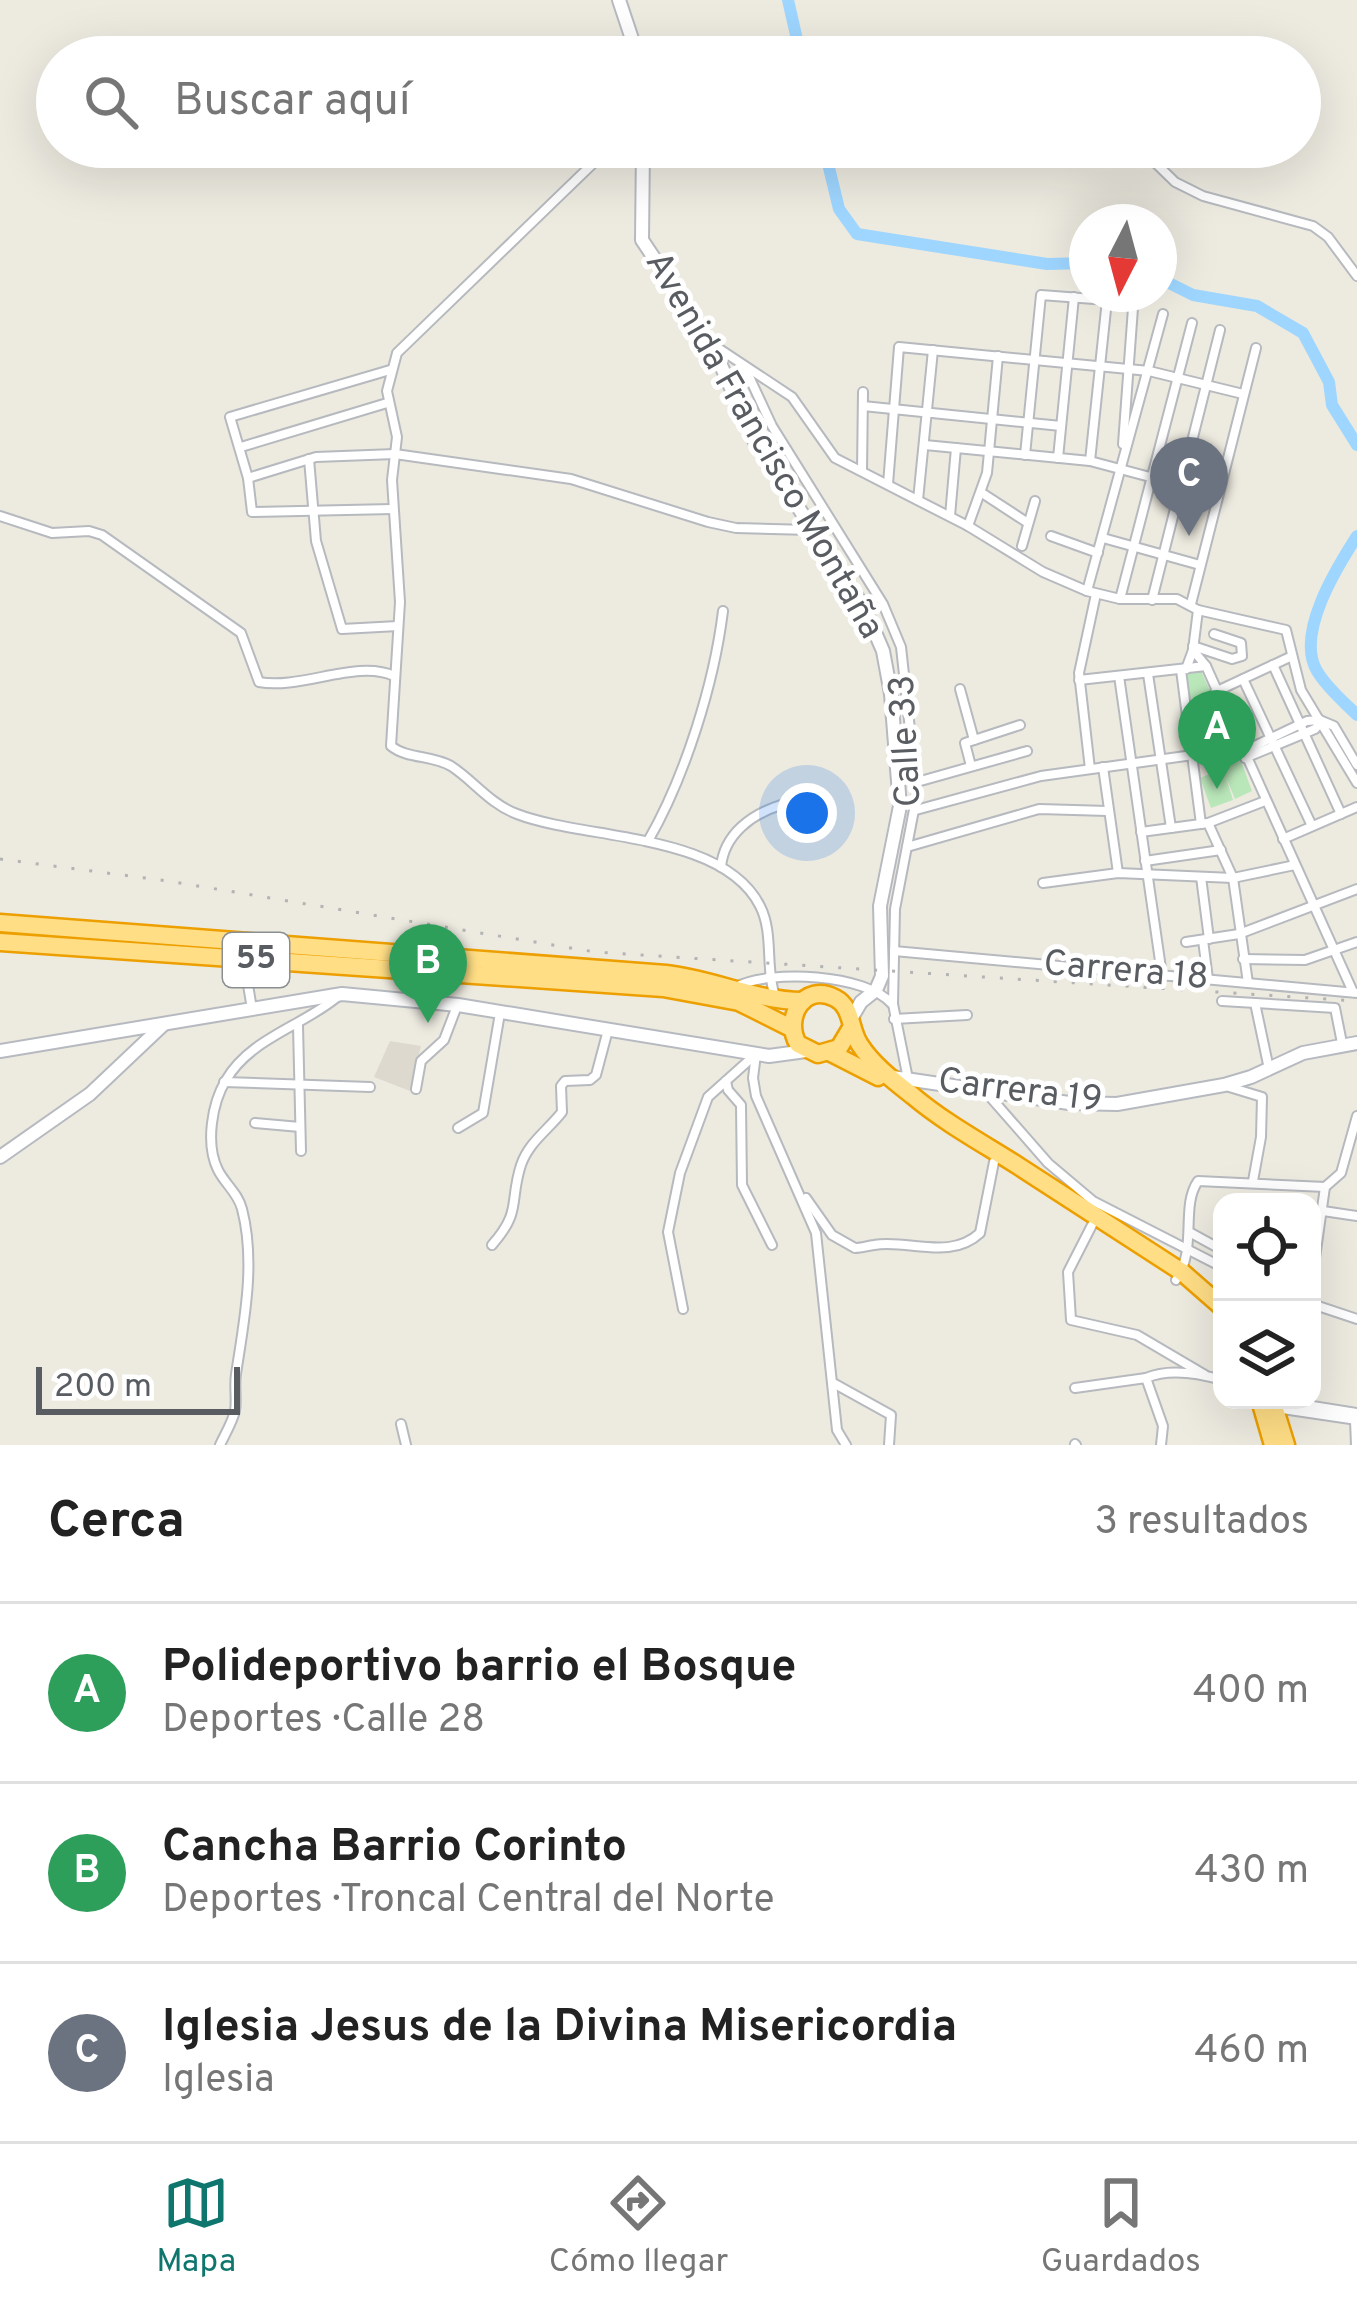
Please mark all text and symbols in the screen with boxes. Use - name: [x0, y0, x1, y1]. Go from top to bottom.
- search box: [36, 36, 1321, 168]
- icon: search: [78, 69, 144, 135]
- text: Buscar aquí: [174, 74, 410, 131]
- north arrow: [1069, 204, 1177, 312]
- street label: Avenida Francisco Montaña: [633, 244, 893, 648]
- pin: C: [1150, 437, 1228, 536]
- street label: Calle 33: [881, 674, 933, 808]
- pin: A: [1178, 690, 1256, 789]
- your location: [777, 783, 837, 843]
- pin: B: [389, 924, 467, 1023]
- road number: 55: [223, 933, 289, 987]
- street label: Carrera 18: [1042, 942, 1210, 1002]
- street label: Carrera 19: [935, 1059, 1105, 1125]
- map controls: [1213, 1193, 1321, 1409]
- button: locate: [1213, 1193, 1321, 1301]
- button: layers: [1213, 1301, 1321, 1409]
- scale bar: [36, 1361, 240, 1414]
- text: 200 m: [54, 1367, 152, 1409]
- text: Cerca: [48, 1491, 185, 1556]
- text: 3 resultados: [1094, 1499, 1309, 1548]
- text: Polideportivo barrio el Bosque: [162, 1640, 796, 1697]
- text: A: [73, 1668, 101, 1717]
- text: 400 m: [1193, 1668, 1309, 1717]
- text: Deportes · Calle 28: [162, 1697, 485, 1746]
- text: Cancha Barrio Corinto: [162, 1820, 627, 1877]
- text: B: [74, 1848, 100, 1897]
- text: 430 m: [1194, 1848, 1309, 1897]
- text: Deportes · Troncal Central del Norte: [162, 1877, 774, 1926]
- text: Iglesia Jesus de la Divina Misericordia: [162, 2000, 957, 2057]
- text: C: [75, 2028, 99, 2077]
- text: 460 m: [1194, 2028, 1309, 2077]
- text: Iglesia: [162, 2057, 275, 2106]
- tab: Mapa: [156, 2170, 236, 2284]
- tab: Cómo llegar: [549, 2170, 728, 2284]
- tab: Guardados: [1041, 2170, 1201, 2284]

